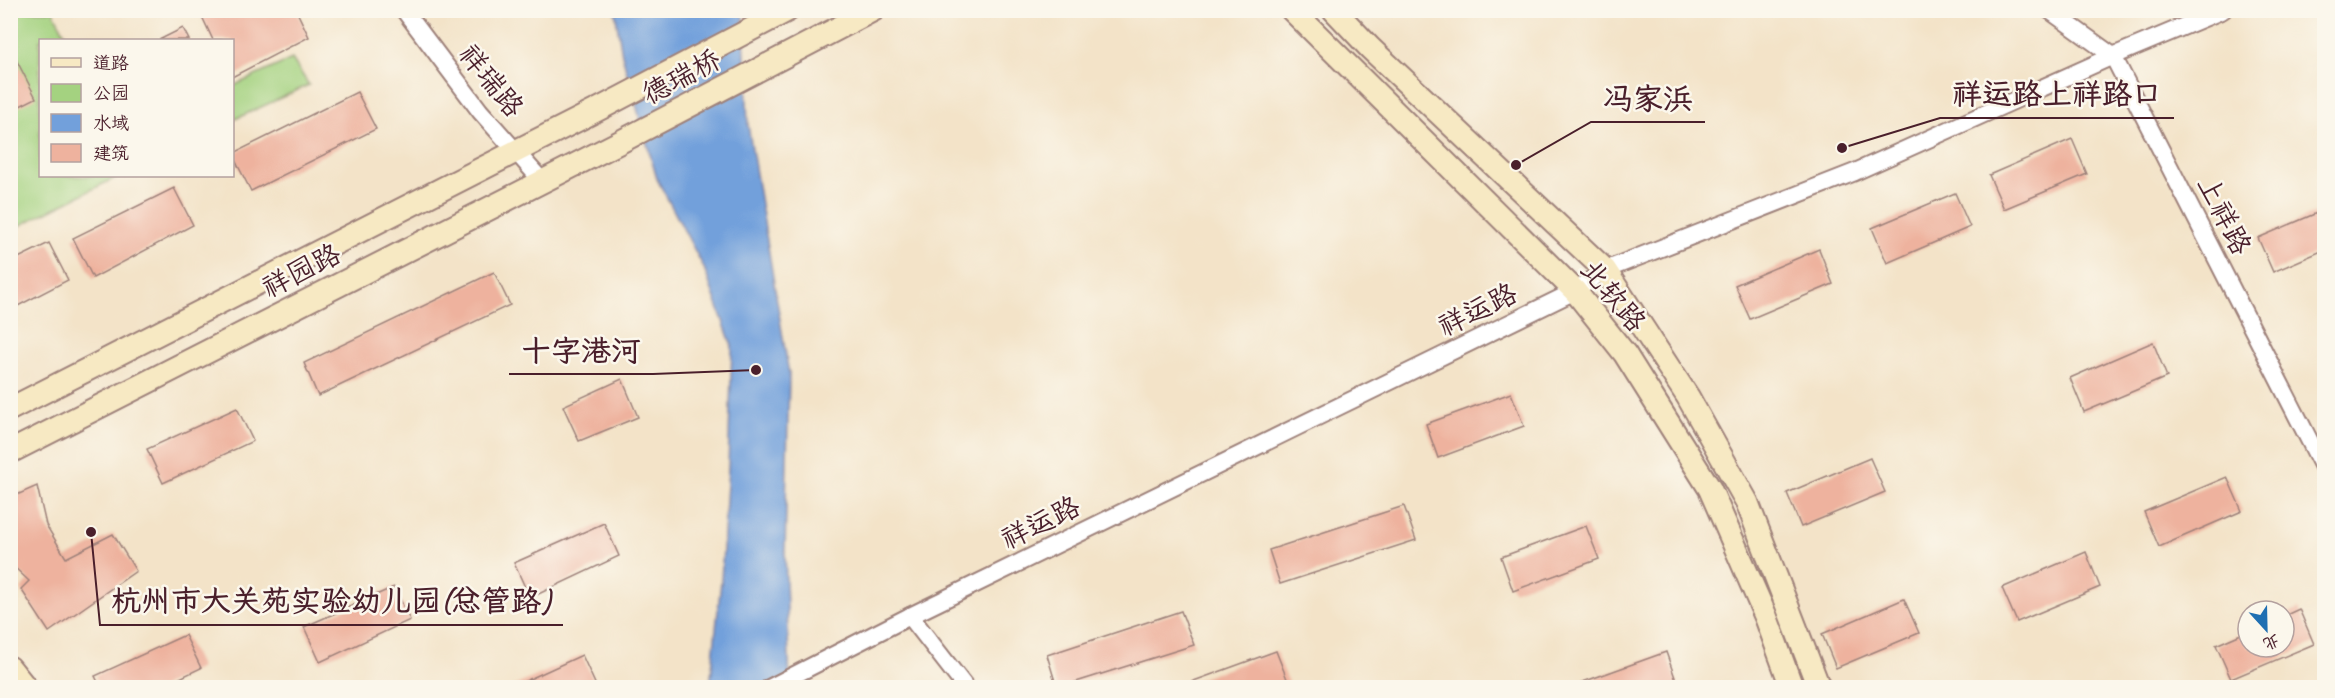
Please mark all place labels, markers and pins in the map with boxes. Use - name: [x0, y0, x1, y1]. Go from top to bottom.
- callout: 祥运路上祥路口: [1940, 70, 2174, 118]
- callout: 冯家浜: [1591, 74, 1705, 122]
- callout: 十字港河: [509, 326, 653, 374]
- callout: 杭州市大关苑实验幼儿园(总管路): [100, 577, 563, 625]

